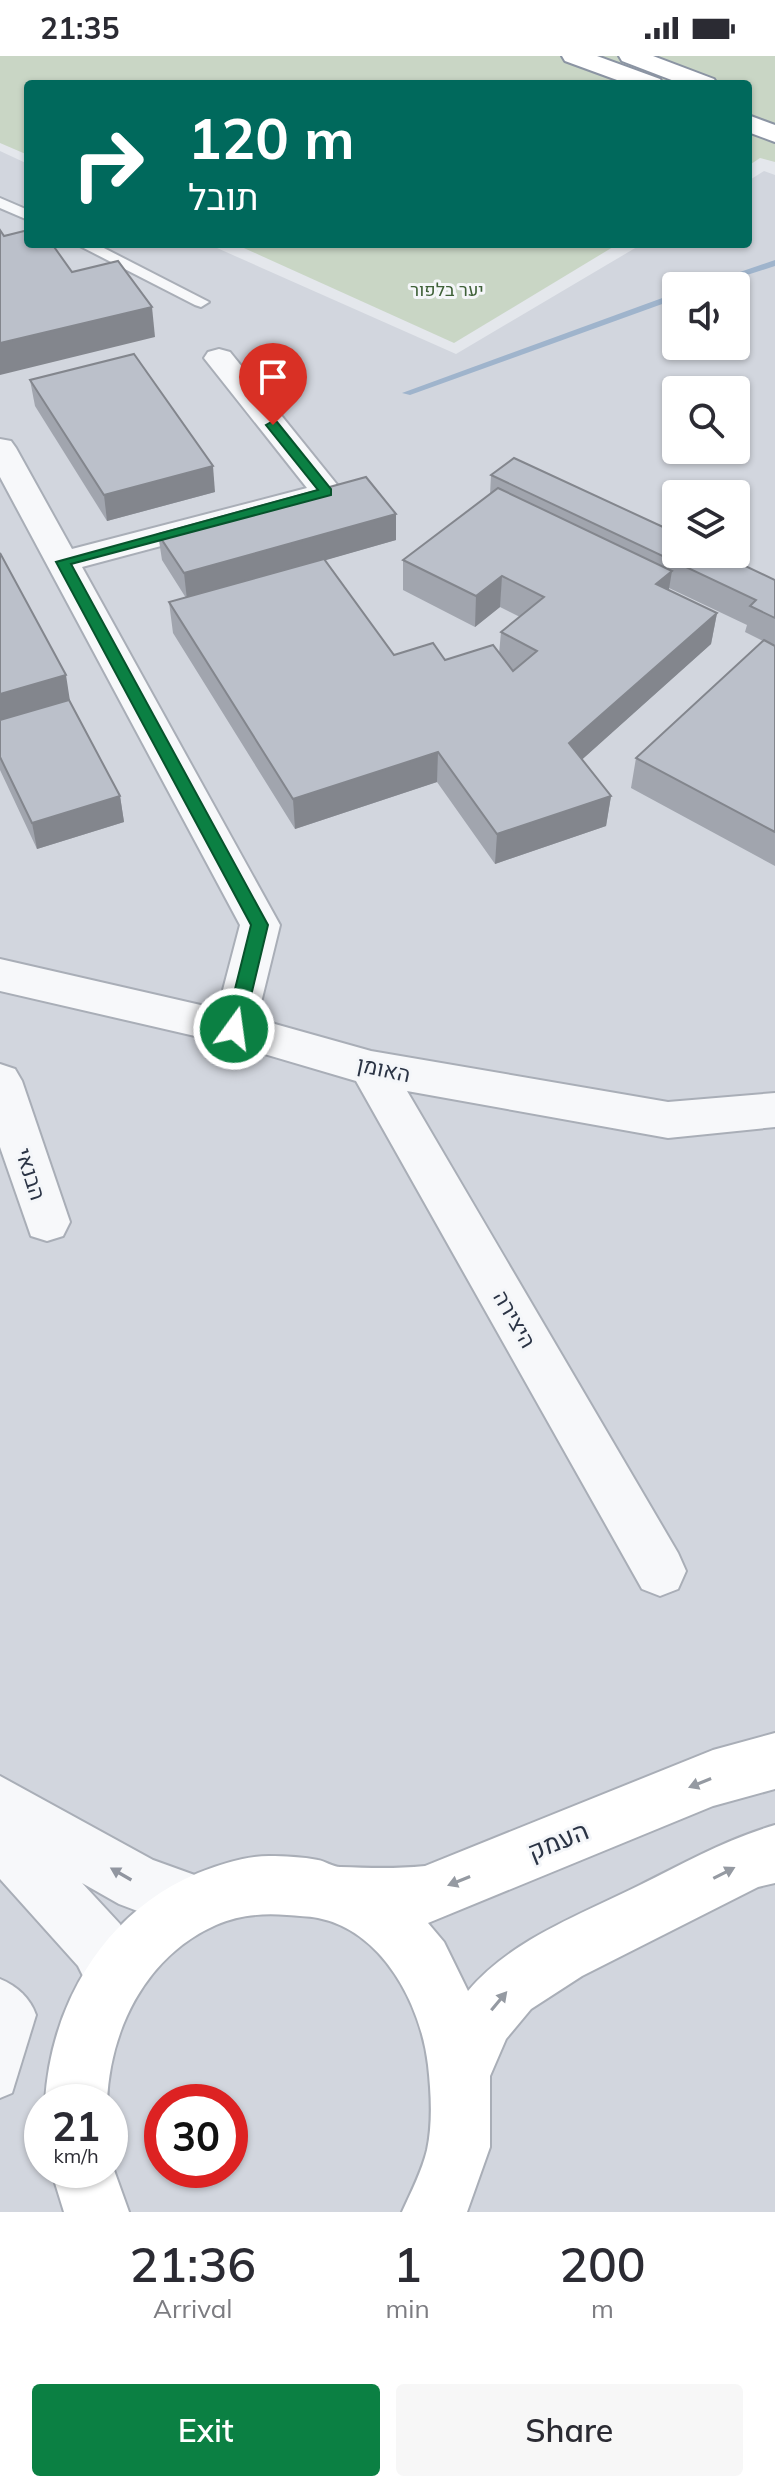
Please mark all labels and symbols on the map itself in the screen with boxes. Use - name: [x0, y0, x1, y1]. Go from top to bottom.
- park label: יער בלפור: [410, 278, 484, 301]
- pin: [239, 343, 307, 425]
- position arrow: [192, 987, 276, 1071]
- street label: האומן: [355, 1050, 413, 1088]
- street label: הבנאי: [9, 1144, 53, 1204]
- street label: היצירה: [487, 1285, 543, 1353]
- one-way arrow: [688, 1777, 712, 1790]
- street label: העמק: [522, 1813, 593, 1868]
- one-way arrow: [110, 1867, 132, 1881]
- one-way arrow: [712, 1867, 735, 1880]
- one-way arrow: [448, 1875, 471, 1888]
- one-way arrow: [490, 1991, 507, 2011]
- speed limit sign: 30: [144, 2084, 248, 2188]

